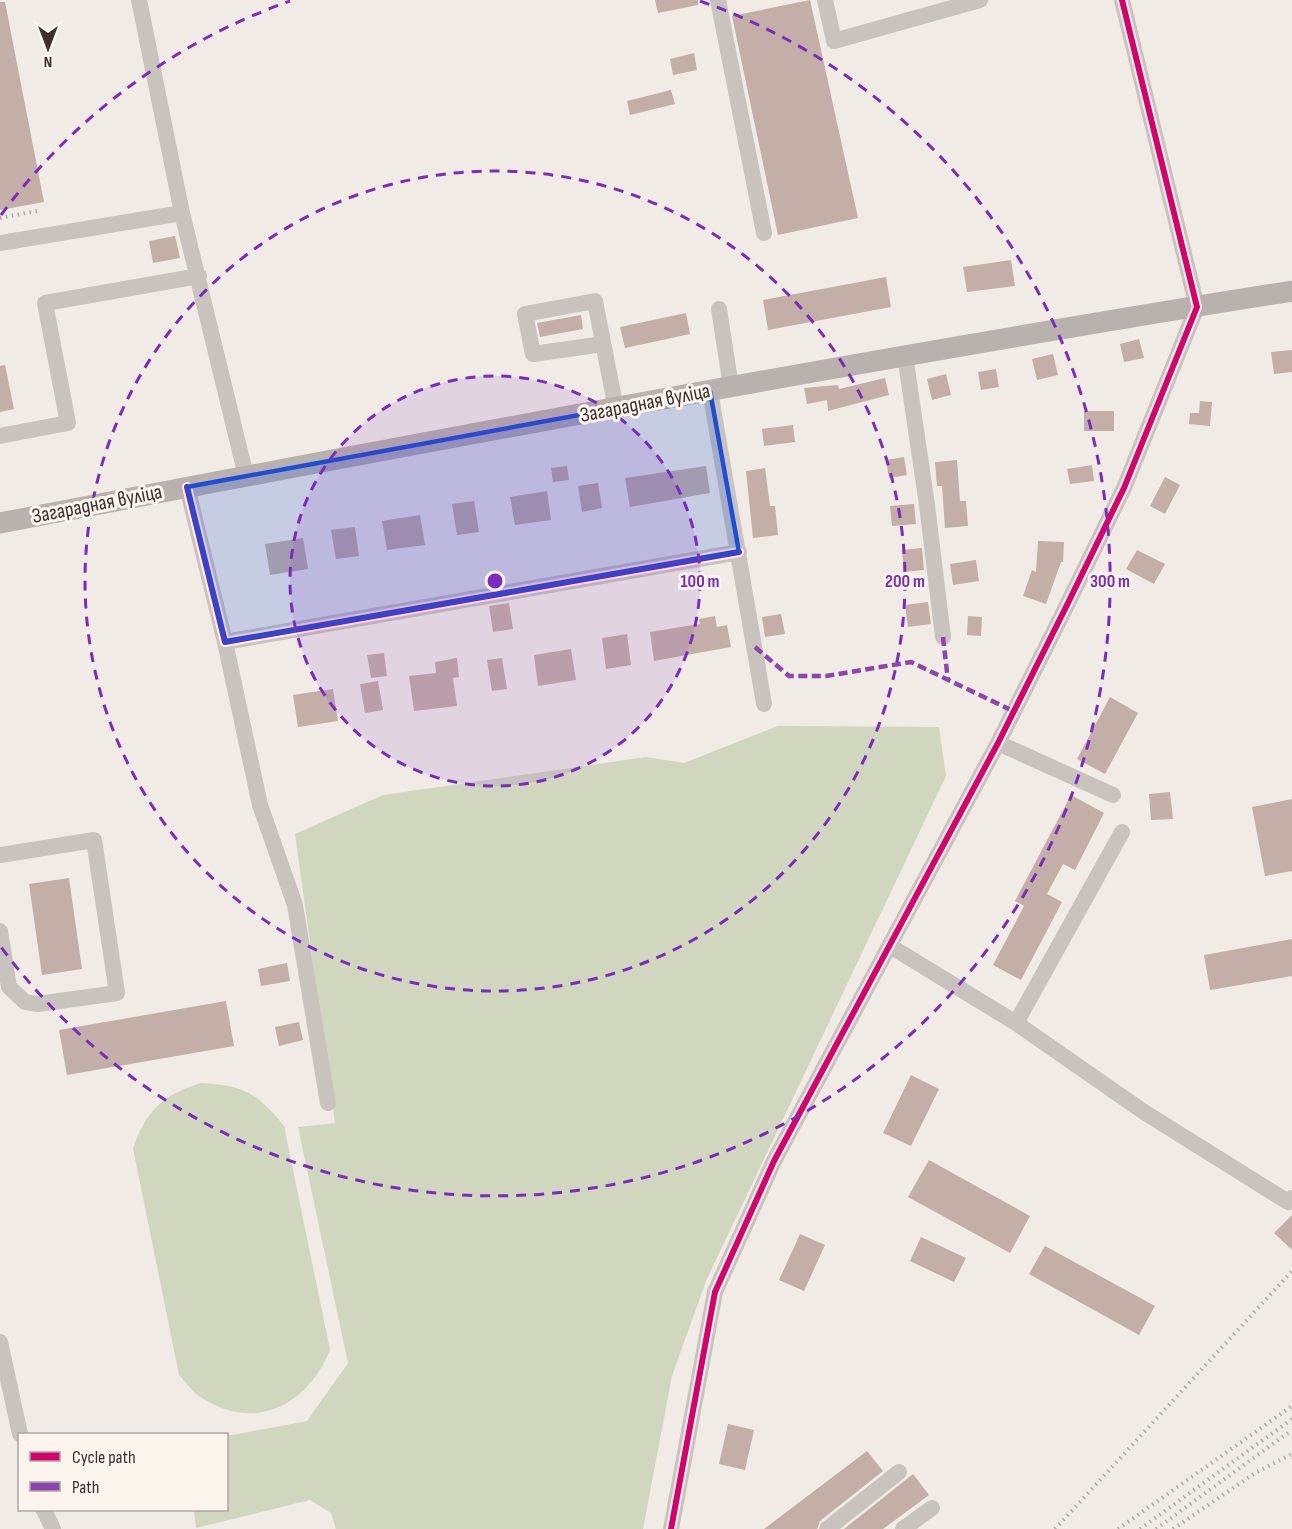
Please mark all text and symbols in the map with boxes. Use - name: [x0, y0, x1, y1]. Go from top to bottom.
- north arrow: [18, 18, 78, 78]
- text: N: [44, 52, 52, 71]
- street label: Загарадная вуліца: [578, 378, 712, 428]
- street label: Загарадная вуліца: [30, 479, 164, 529]
- centre of rings: [485, 571, 505, 591]
- text: 100 m: [681, 571, 720, 592]
- text: 200 m: [885, 571, 925, 592]
- text: 300 m: [1090, 571, 1130, 592]
- legend: [18, 1433, 228, 1511]
- text: Cycle path: [72, 1447, 136, 1468]
- text: Path: [72, 1477, 100, 1498]

